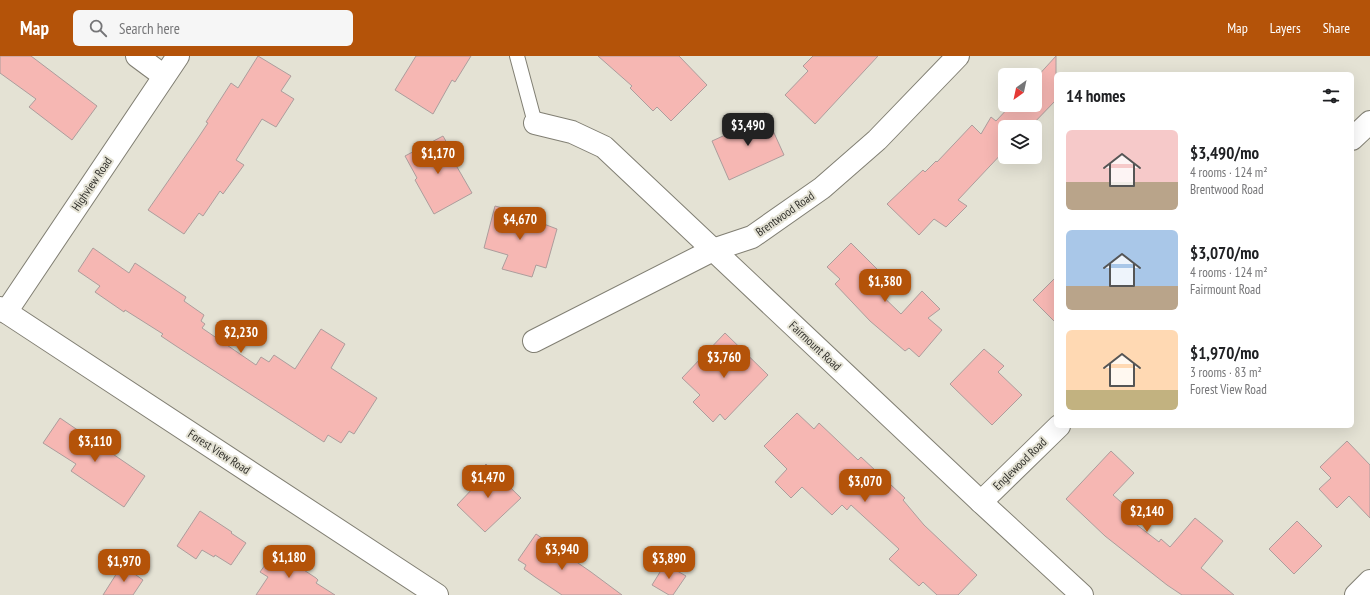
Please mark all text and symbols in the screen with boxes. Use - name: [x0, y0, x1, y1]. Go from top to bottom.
- search box: [73, 10, 353, 46]
- text: Map: [20, 16, 49, 40]
- icon: search: [87, 17, 109, 39]
- text: Search here: [119, 19, 180, 38]
- text: Map: [1227, 19, 1248, 37]
- text: Layers: [1270, 19, 1301, 37]
- text: Share: [1323, 19, 1350, 37]
- north arrow: [998, 68, 1042, 112]
- map controls: [998, 68, 1042, 164]
- text: 14 homes: [1066, 85, 1125, 107]
- icon: filters: [1320, 85, 1342, 107]
- pin: $3,490: [715, 113, 781, 147]
- text: $3,490: [731, 117, 765, 134]
- button: layers: [998, 120, 1042, 164]
- pin: $1,170: [405, 141, 471, 175]
- text: $3,490/mo: [1190, 142, 1259, 164]
- text: $1,170: [421, 145, 455, 162]
- icon: home: [1098, 146, 1146, 194]
- street label: Highview Road: [68, 154, 115, 213]
- text: 4 rooms · 124 m²: [1190, 164, 1268, 181]
- text: Brentwood Road: [1190, 181, 1264, 198]
- street label: Brentwood Road: [753, 188, 817, 239]
- pin: $4,670: [487, 207, 553, 241]
- text: $4,670: [503, 211, 537, 228]
- text: $3,070/mo: [1190, 242, 1259, 264]
- icon: home: [1098, 246, 1146, 294]
- text: 4 rooms · 124 m²: [1190, 264, 1268, 281]
- pin: $1,380: [852, 269, 918, 303]
- text: $1,380: [868, 273, 902, 290]
- text: Fairmount Road: [1190, 281, 1261, 298]
- street label: Fairmount Road: [786, 318, 844, 373]
- pin: $2,230: [208, 320, 274, 354]
- text: $2,230: [224, 324, 258, 341]
- text: $1,970/mo: [1190, 342, 1259, 364]
- pin: $3,760: [691, 345, 757, 379]
- icon: home: [1098, 346, 1146, 394]
- text: $3,760: [707, 349, 741, 366]
- text: 3 rooms · 83 m²: [1190, 364, 1262, 381]
- text: Forest View Road: [1190, 381, 1267, 398]
- street label: Forest View Road: [185, 426, 253, 477]
- pin: $3,110: [62, 429, 128, 463]
- text: $3,110: [78, 433, 112, 450]
- street label: Englewood Road: [990, 434, 1050, 493]
- pin: $1,470: [455, 465, 521, 499]
- text: $1,470: [471, 469, 505, 486]
- pin: $3,070: [832, 469, 898, 503]
- text: $3,070: [848, 473, 882, 490]
- pin: $2,140: [1114, 499, 1180, 533]
- text: $2,140: [1130, 503, 1164, 520]
- pin: $3,940: [529, 537, 595, 571]
- text: $3,940: [545, 541, 579, 558]
- pin: $1,180: [256, 545, 322, 579]
- pin: $3,890: [636, 546, 702, 580]
- pin: $1,970: [91, 549, 157, 583]
- text: $1,180: [272, 549, 306, 566]
- text: $3,890: [652, 550, 686, 567]
- text: $1,970: [107, 553, 141, 570]

